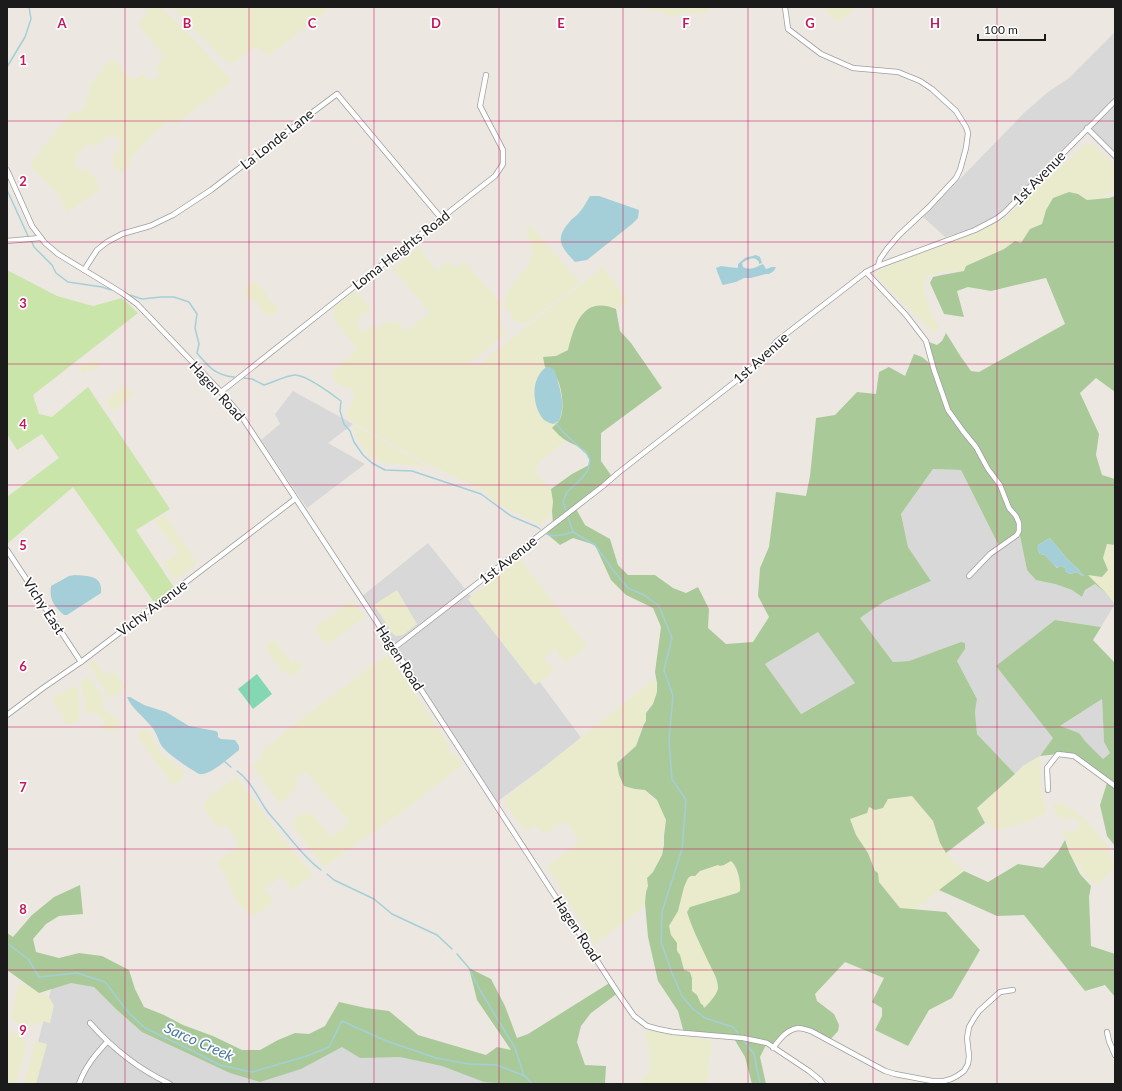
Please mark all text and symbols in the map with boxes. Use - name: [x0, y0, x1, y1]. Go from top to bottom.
- text: A: [56, 15, 67, 31]
- text: B: [183, 15, 192, 31]
- text: C: [308, 15, 317, 31]
- text: D: [431, 15, 441, 31]
- text: E: [557, 15, 565, 31]
- text: F: [682, 15, 690, 31]
- text: G: [805, 15, 815, 31]
- text: H: [930, 15, 940, 31]
- scale bar: [978, 16, 1045, 42]
- text: 100 m: [984, 22, 1018, 37]
- text: 1: [19, 52, 27, 68]
- street label: La Londe Lane: [237, 105, 317, 172]
- street label: 1st Avenue: [1009, 147, 1069, 208]
- text: 2: [19, 173, 27, 189]
- street label: Loma Heights Road: [349, 206, 453, 293]
- text: 3: [19, 295, 27, 311]
- street label: 1st Avenue: [729, 328, 792, 387]
- street label: Hagen Road: [186, 357, 249, 424]
- text: 4: [19, 416, 27, 432]
- street label: 1st Avenue: [475, 532, 540, 587]
- text: 5: [19, 537, 27, 553]
- street label: Vichy East: [20, 574, 69, 637]
- street label: Vichy Avenue: [113, 576, 190, 640]
- street label: Hagen Road: [373, 622, 428, 694]
- text: 6: [19, 658, 27, 674]
- text: 7: [19, 779, 27, 795]
- street label: Hagen Road: [550, 893, 605, 965]
- text: 8: [19, 901, 27, 917]
- water label: Sarco Creek: [162, 1018, 238, 1065]
- text: 9: [19, 1022, 27, 1038]

